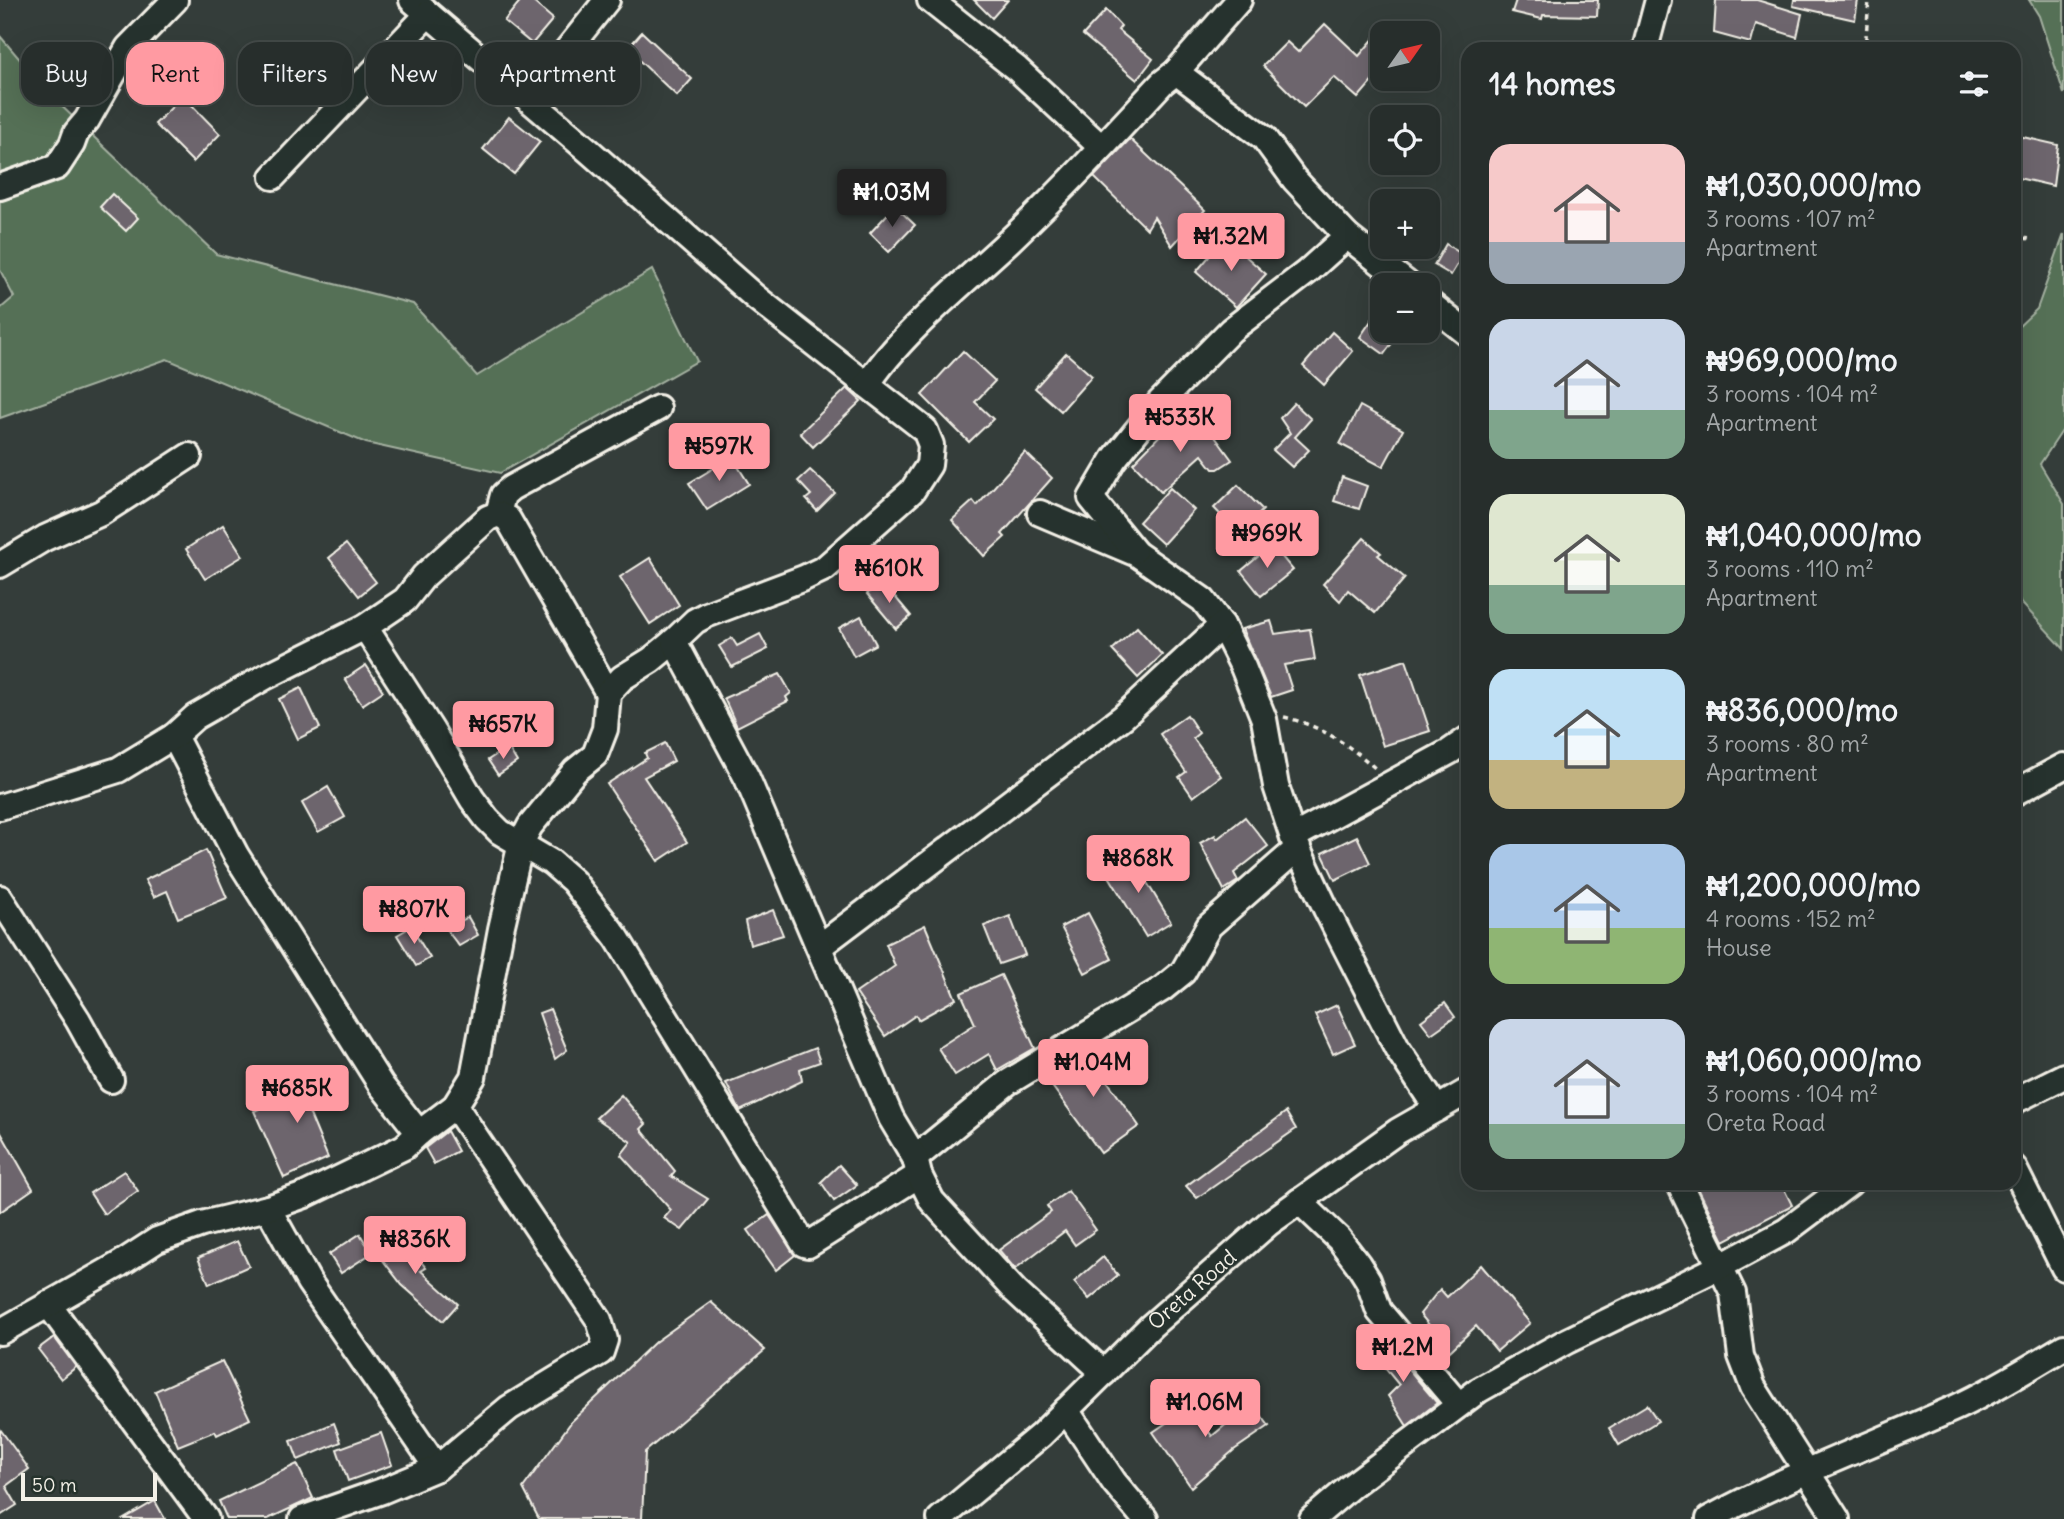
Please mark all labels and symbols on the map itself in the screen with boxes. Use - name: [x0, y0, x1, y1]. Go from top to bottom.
- north arrow: [1370, 21, 1440, 91]
- pin: ₦1.03M: [835, 170, 949, 229]
- pin: ₦1.32M: [1174, 214, 1288, 273]
- pin: ₦533K: [1131, 394, 1229, 454]
- pin: ₦597K: [670, 424, 768, 483]
- pin: ₦969K: [1218, 510, 1316, 570]
- pin: ₦610K: [840, 546, 938, 605]
- pin: ₦657K: [454, 702, 552, 761]
- pin: ₦868K: [1089, 836, 1187, 895]
- pin: ₦807K: [365, 886, 463, 946]
- pin: ₦1.04M: [1036, 1040, 1150, 1099]
- pin: ₦685K: [248, 1066, 346, 1125]
- pin: ₦836K: [366, 1216, 464, 1276]
- street label: Oreta Road: [1142, 1244, 1242, 1336]
- pin: ₦1.2M: [1354, 1324, 1452, 1384]
- pin: ₦1.06M: [1148, 1380, 1262, 1439]
- scale bar: [21, 1470, 158, 1502]

